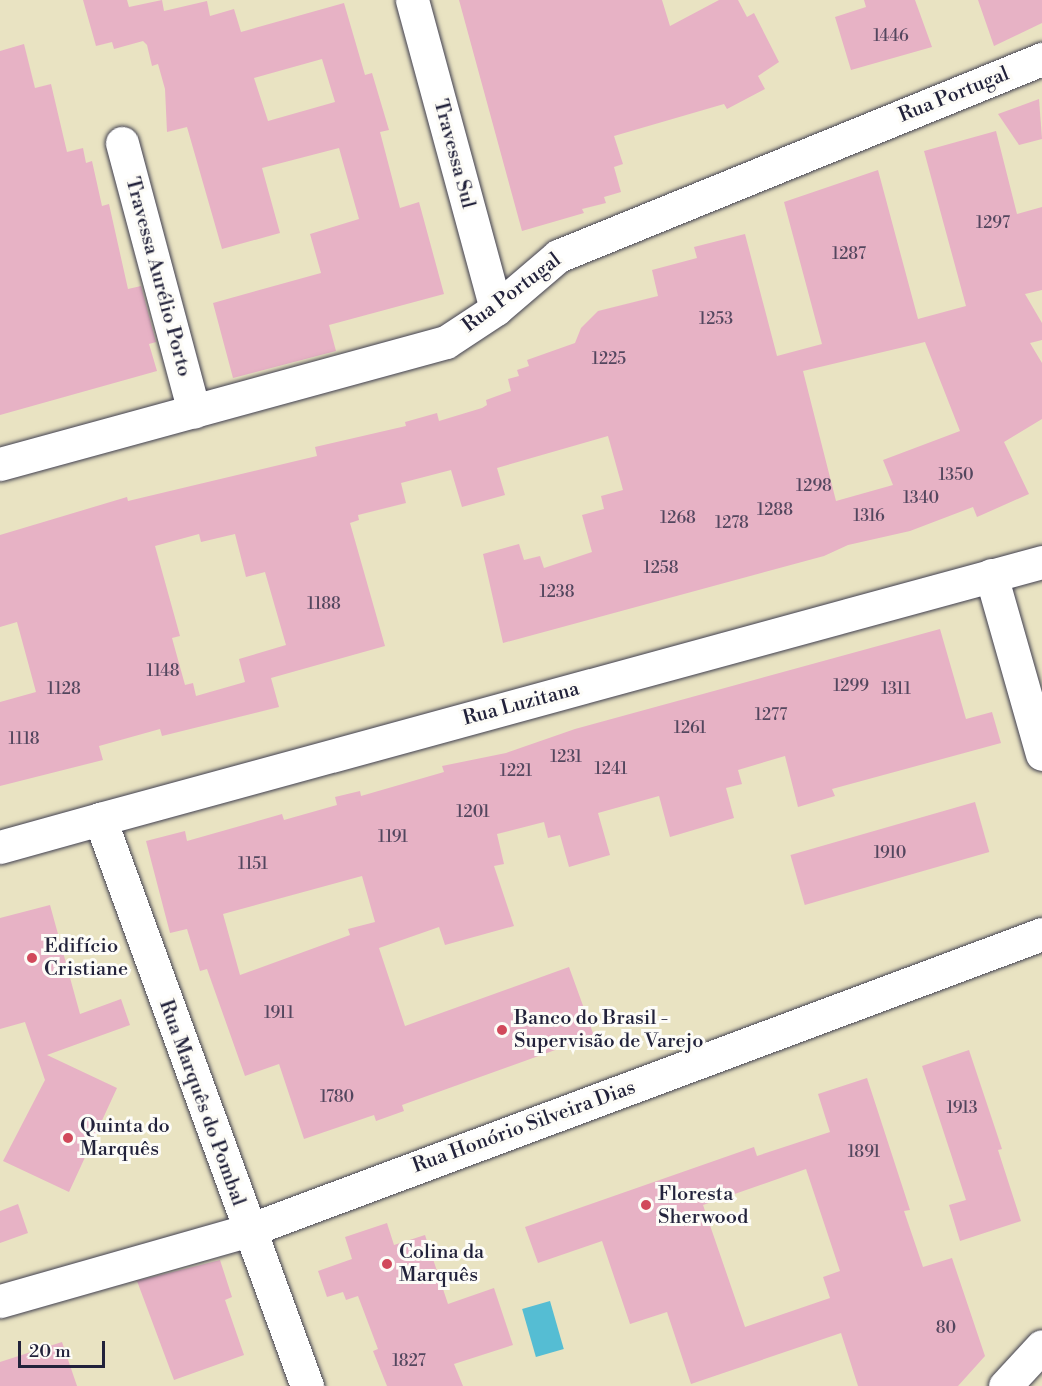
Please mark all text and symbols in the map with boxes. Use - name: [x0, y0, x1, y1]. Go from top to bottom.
- house number: 1446: [873, 26, 909, 46]
- street label: Rua Portugal: [895, 62, 1013, 128]
- street label: Travessa Sul: [428, 97, 480, 211]
- street label: Travessa Aurélio Porto: [120, 175, 196, 379]
- house number: 1297: [976, 213, 1010, 233]
- house number: 1287: [832, 244, 866, 264]
- street label: Rua Portugal: [458, 248, 566, 338]
- house number: 1253: [699, 309, 733, 329]
- house number: 1225: [592, 349, 626, 369]
- house number: 1350: [938, 465, 974, 485]
- house number: 1298: [796, 476, 832, 496]
- house number: 1340: [903, 488, 939, 508]
- house number: 1288: [757, 500, 793, 520]
- house number: 1316: [853, 506, 885, 526]
- house number: 1268: [660, 508, 696, 528]
- house number: 1278: [715, 513, 749, 533]
- house number: 1258: [644, 558, 678, 578]
- house number: 1238: [540, 582, 574, 602]
- house number: 1188: [307, 594, 341, 614]
- house number: 1148: [147, 661, 179, 681]
- house number: 1299: [833, 676, 869, 696]
- street label: Rua Luzitana: [460, 677, 582, 731]
- house number: 1128: [47, 679, 81, 699]
- house number: 1311: [881, 679, 911, 699]
- house number: 1277: [755, 705, 787, 725]
- house number: 1261: [674, 718, 706, 738]
- house number: 1118: [8, 729, 40, 749]
- house number: 1231: [550, 747, 582, 767]
- house number: 1241: [595, 759, 627, 779]
- house number: 1221: [500, 761, 532, 781]
- house number: 1201: [456, 802, 490, 822]
- house number: 1191: [378, 827, 408, 847]
- house number: 1910: [874, 843, 906, 863]
- house number: 1151: [238, 854, 268, 874]
- place label: Edifício Cristiane: [44, 934, 128, 981]
- marker: Edifício Cristiane: [25, 951, 39, 965]
- street label: Rua Marquês do Pombal: [153, 997, 251, 1209]
- house number: 1911: [264, 1003, 294, 1023]
- place label: Banco do Brasil - Supervisão de Varejo: [514, 1006, 703, 1053]
- marker: Banco do Brasil - Supervisão de Varejo: [495, 1023, 509, 1037]
- street label: Rua Honório Silveira Dias: [409, 1076, 639, 1178]
- house number: 1780: [320, 1087, 354, 1107]
- house number: 1913: [946, 1098, 978, 1118]
- place label: Quinta do Marquês: [80, 1114, 170, 1161]
- marker: Quinta do Marquês: [61, 1131, 75, 1145]
- house number: 1891: [848, 1142, 880, 1162]
- place label: Floresta Sherwood: [658, 1182, 748, 1229]
- marker: Floresta Sherwood: [639, 1198, 653, 1212]
- place label: Colina da Marquês: [399, 1240, 484, 1287]
- marker: Colina da Marquês: [380, 1257, 394, 1271]
- house number: 80: [936, 1318, 956, 1338]
- scale bar: [21, 1329, 108, 1367]
- text: 20 m: [29, 1340, 71, 1363]
- house number: 1827: [392, 1351, 426, 1371]

